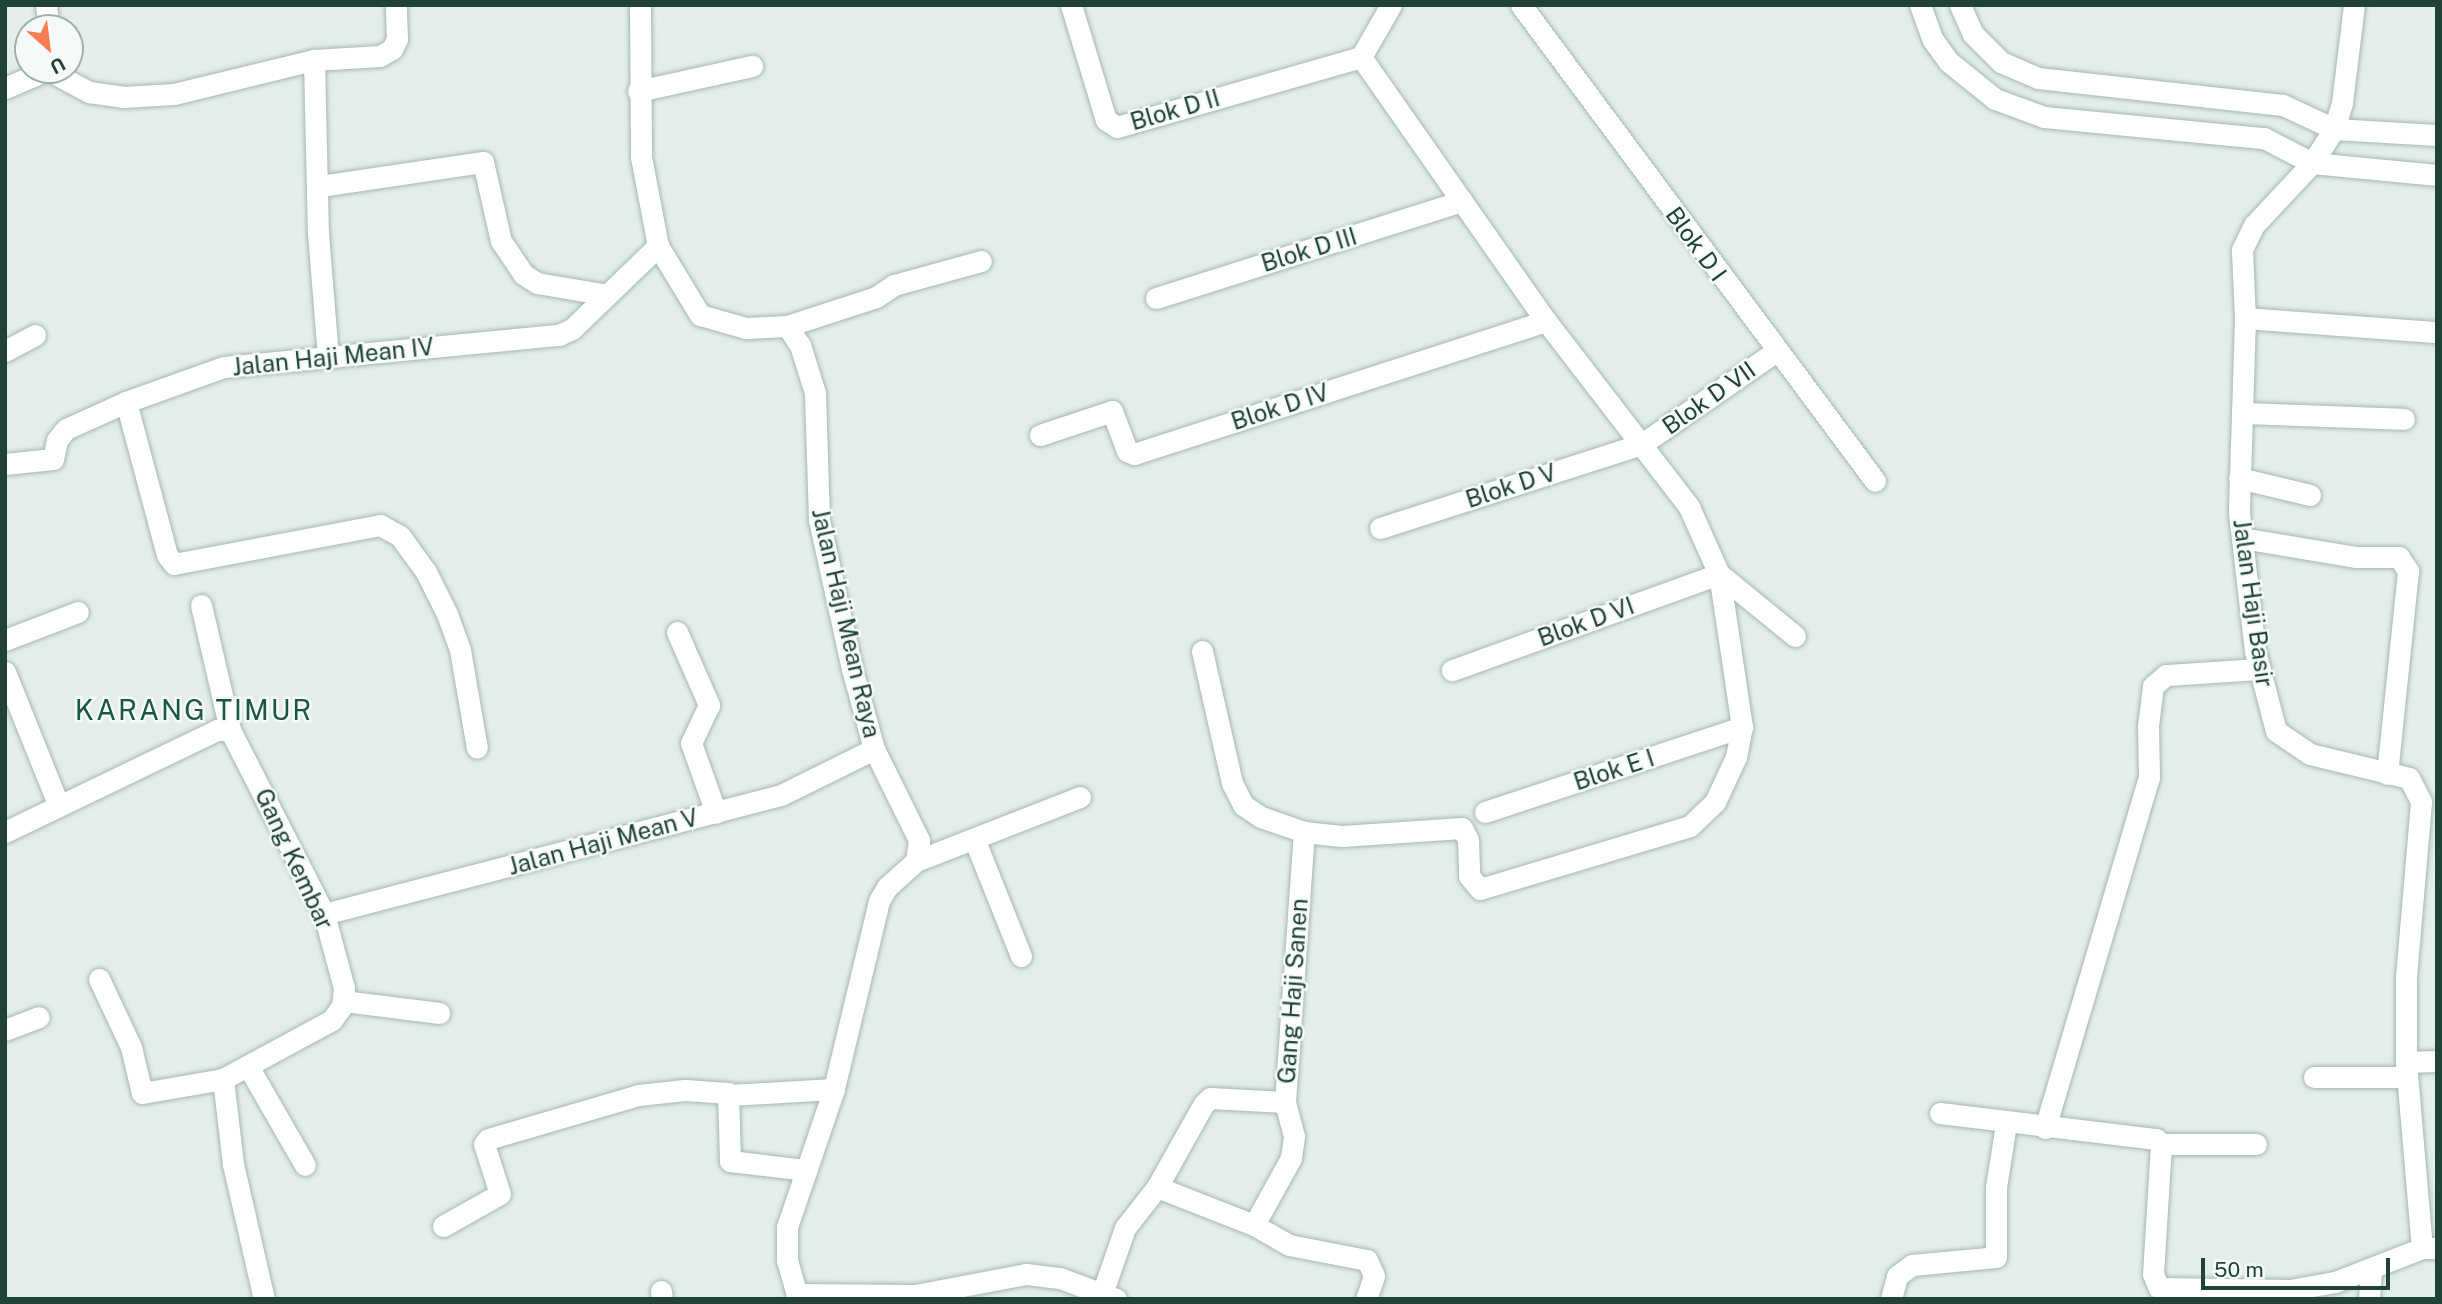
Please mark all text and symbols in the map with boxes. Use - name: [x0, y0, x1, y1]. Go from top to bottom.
- north arrow: [14, 14, 84, 84]
- text: U: [47, 53, 69, 79]
- street label: Blok D II: [1127, 84, 1223, 136]
- street label: Blok D I: [1659, 201, 1733, 287]
- street label: Blok D III: [1258, 222, 1360, 278]
- street label: Jalan Haji Mean IV: [231, 332, 435, 382]
- street label: Blok D VII: [1657, 355, 1761, 441]
- street label: Blok D IV: [1227, 378, 1333, 436]
- street label: Blok D V: [1462, 458, 1560, 514]
- street label: Jalan Haji Mean Raya: [806, 505, 886, 741]
- street label: Jalan Haji Basir: [2227, 517, 2279, 689]
- street label: Blok D VI: [1534, 591, 1638, 653]
- district label: KARANG TIMUR: [76, 693, 312, 727]
- street label: Blok E I: [1570, 743, 1658, 797]
- street label: Gang Kembar: [249, 784, 339, 934]
- street label: Jalan Haji Mean V: [505, 803, 701, 881]
- street label: Gang Haji Sanen: [1272, 897, 1314, 1085]
- scale bar: [2204, 1244, 2393, 1288]
- text: 50 m: [2214, 1257, 2264, 1282]

